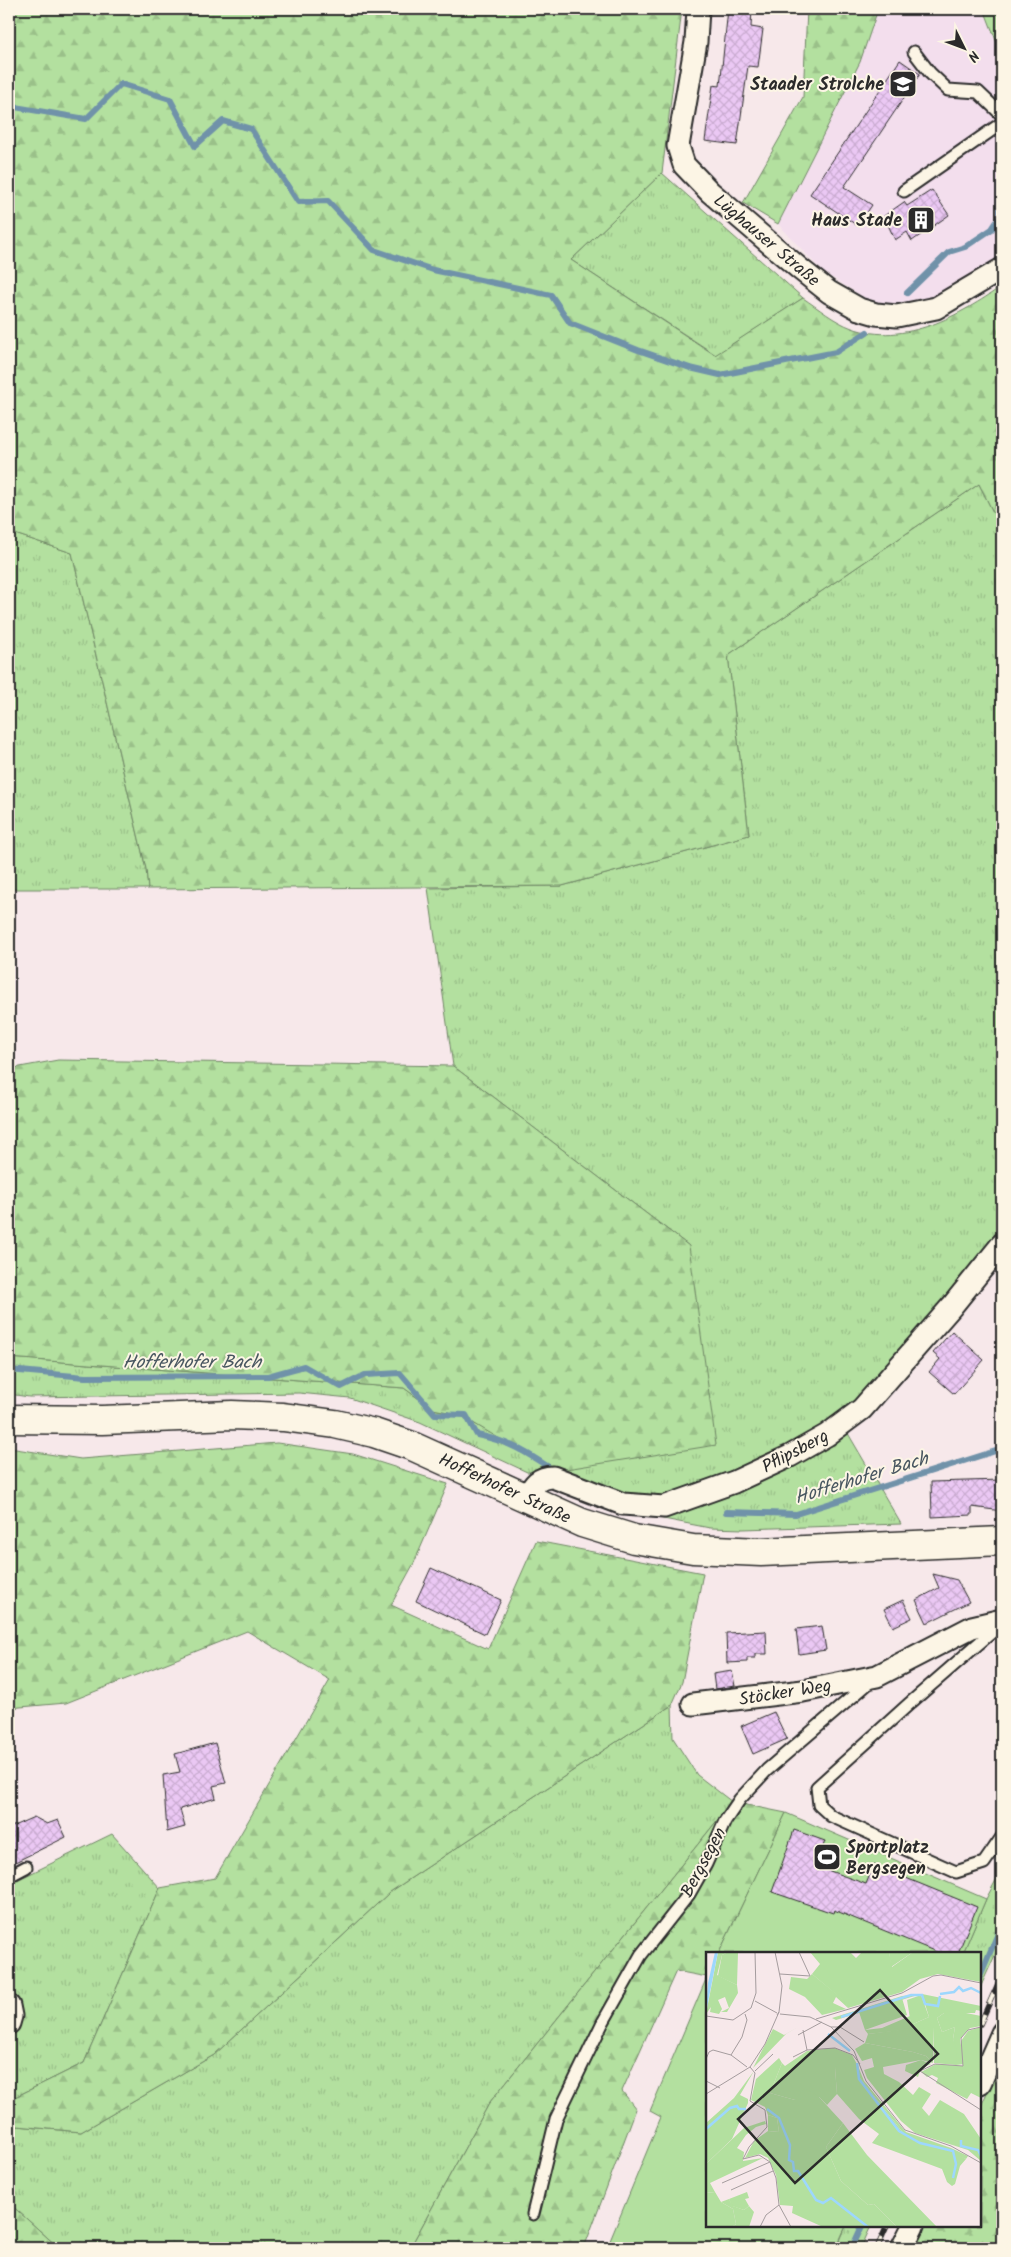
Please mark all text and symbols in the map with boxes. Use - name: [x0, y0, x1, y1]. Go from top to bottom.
- north arrow: [938, 22, 988, 72]
- text: N: [962, 45, 984, 67]
- school or university icon: Staader Strolche: [888, 69, 918, 99]
- place label: Staader Strolche: [750, 71, 884, 100]
- street label: Lüghauser Straße: [706, 188, 826, 295]
- building icon: Haus Stade: [906, 205, 936, 235]
- place label: Haus Stade: [811, 207, 902, 236]
- water label: Hofferhofer Bach: [123, 1348, 263, 1378]
- street label: Pflipsberg: [757, 1423, 834, 1482]
- water label: Hofferhofer Bach: [791, 1444, 934, 1514]
- street label: Hofferhofer Straße: [433, 1446, 575, 1533]
- street label: Stöcker Weg: [737, 1672, 833, 1715]
- street label: Bergsegen: [674, 1822, 735, 1903]
- place label: Sportplatz Bergsegen: [846, 1834, 929, 1884]
- sports icon: Sportplatz Bergsegen: [812, 1842, 842, 1872]
- inset map: [706, 1952, 981, 2227]

